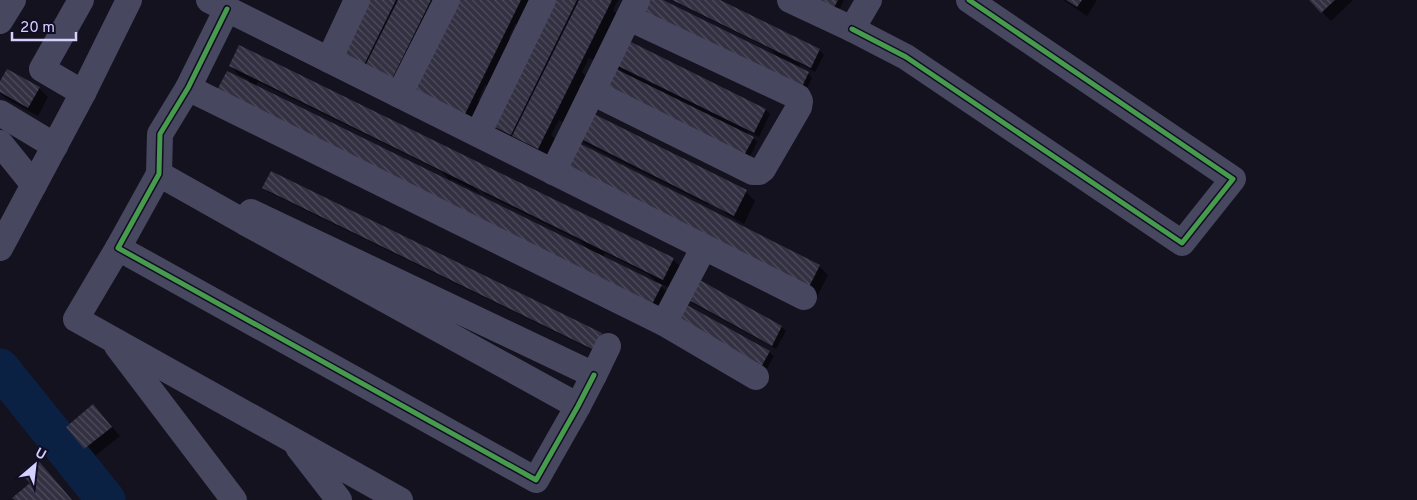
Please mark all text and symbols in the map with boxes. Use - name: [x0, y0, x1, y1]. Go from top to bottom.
- scale bar: [12, 10, 76, 42]
- text: 20 m: [20, 19, 55, 38]
- north arrow: [10, 440, 60, 490]
- text: U: [32, 445, 49, 465]

